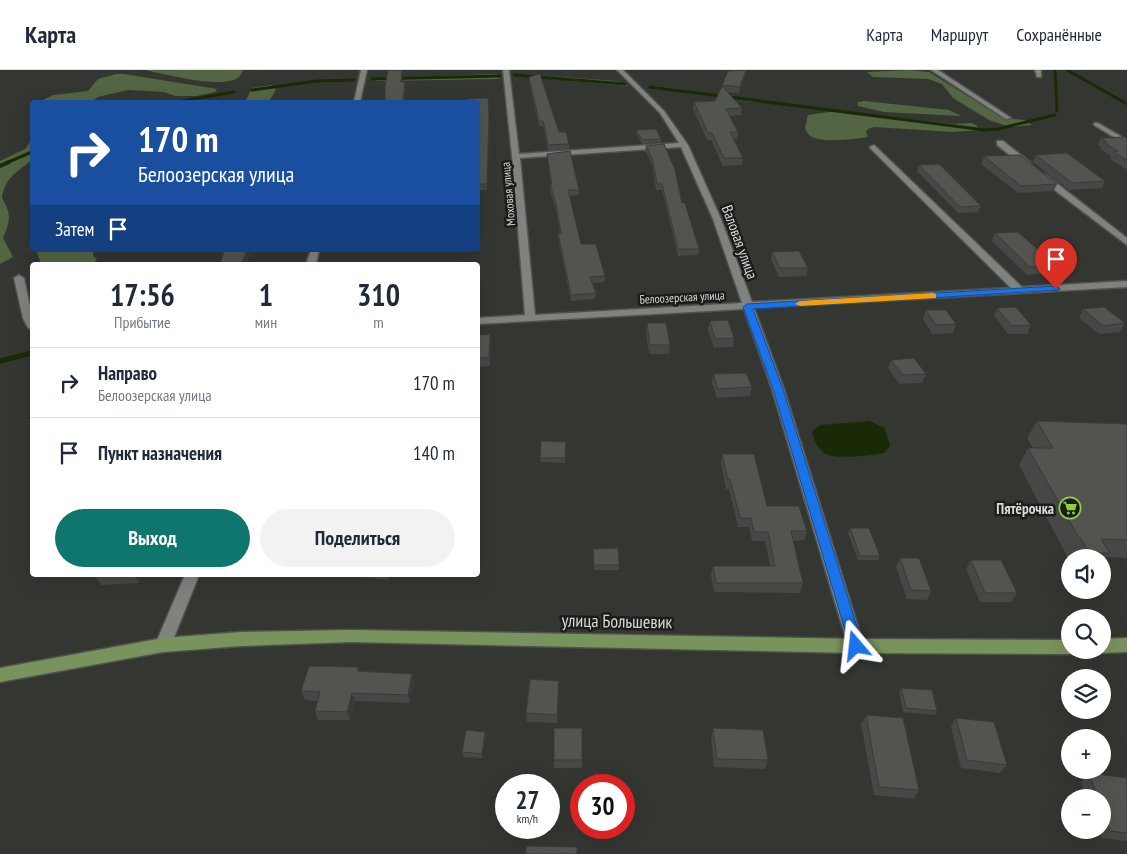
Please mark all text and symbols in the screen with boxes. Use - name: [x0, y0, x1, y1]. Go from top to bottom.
- text: Карта: [25, 19, 76, 50]
- text: Карта: [866, 23, 903, 46]
- text: Маршрут: [931, 23, 988, 46]
- text: Сохранённые: [1016, 23, 1102, 46]
- text: 170 m: [138, 116, 219, 162]
- icon: right: [55, 120, 120, 185]
- text: Белоозерская улица: [138, 160, 294, 188]
- street label: Моховая улица: [498, 161, 518, 227]
- street label: Валовая улица: [718, 202, 762, 282]
- icon: arrive: [104, 215, 132, 243]
- text: Затем: [55, 217, 94, 241]
- pin: [1035, 238, 1077, 289]
- icon: arrive: [1042, 245, 1070, 273]
- text: 17:56: [110, 275, 175, 314]
- text: 1: [259, 275, 273, 314]
- text: 310: [357, 275, 400, 314]
- street label: Белоозерская улица: [639, 287, 725, 307]
- text: Прибытие: [114, 312, 171, 332]
- text: мин: [255, 312, 277, 332]
- text: m: [373, 312, 384, 332]
- text: Направо: [98, 361, 157, 385]
- icon: right: [55, 369, 83, 397]
- text: 170 m: [413, 371, 455, 395]
- text: Белоозерская улица: [98, 385, 212, 405]
- icon: arrive: [55, 439, 83, 467]
- text: Пункт назначения: [98, 441, 222, 465]
- text: 140 m: [413, 441, 455, 465]
- supermarket icon: Пятёрочка: [1058, 496, 1082, 520]
- place label: Пятёрочка: [996, 499, 1054, 518]
- button: Выход: [55, 509, 250, 567]
- button: Поделиться: [260, 509, 455, 567]
- map controls: [1061, 549, 1111, 839]
- button: sound: [1061, 549, 1111, 599]
- street label: улица Большевик: [561, 609, 673, 633]
- button: search: [1061, 609, 1111, 659]
- position arrow: [829, 619, 881, 671]
- button: layers: [1061, 669, 1111, 719]
- button: +: [1061, 729, 1111, 779]
- speed limit sign: 30: [570, 774, 635, 839]
- text: 27: [516, 784, 539, 816]
- button: −: [1061, 789, 1111, 839]
- text: km/h: [517, 811, 538, 826]

